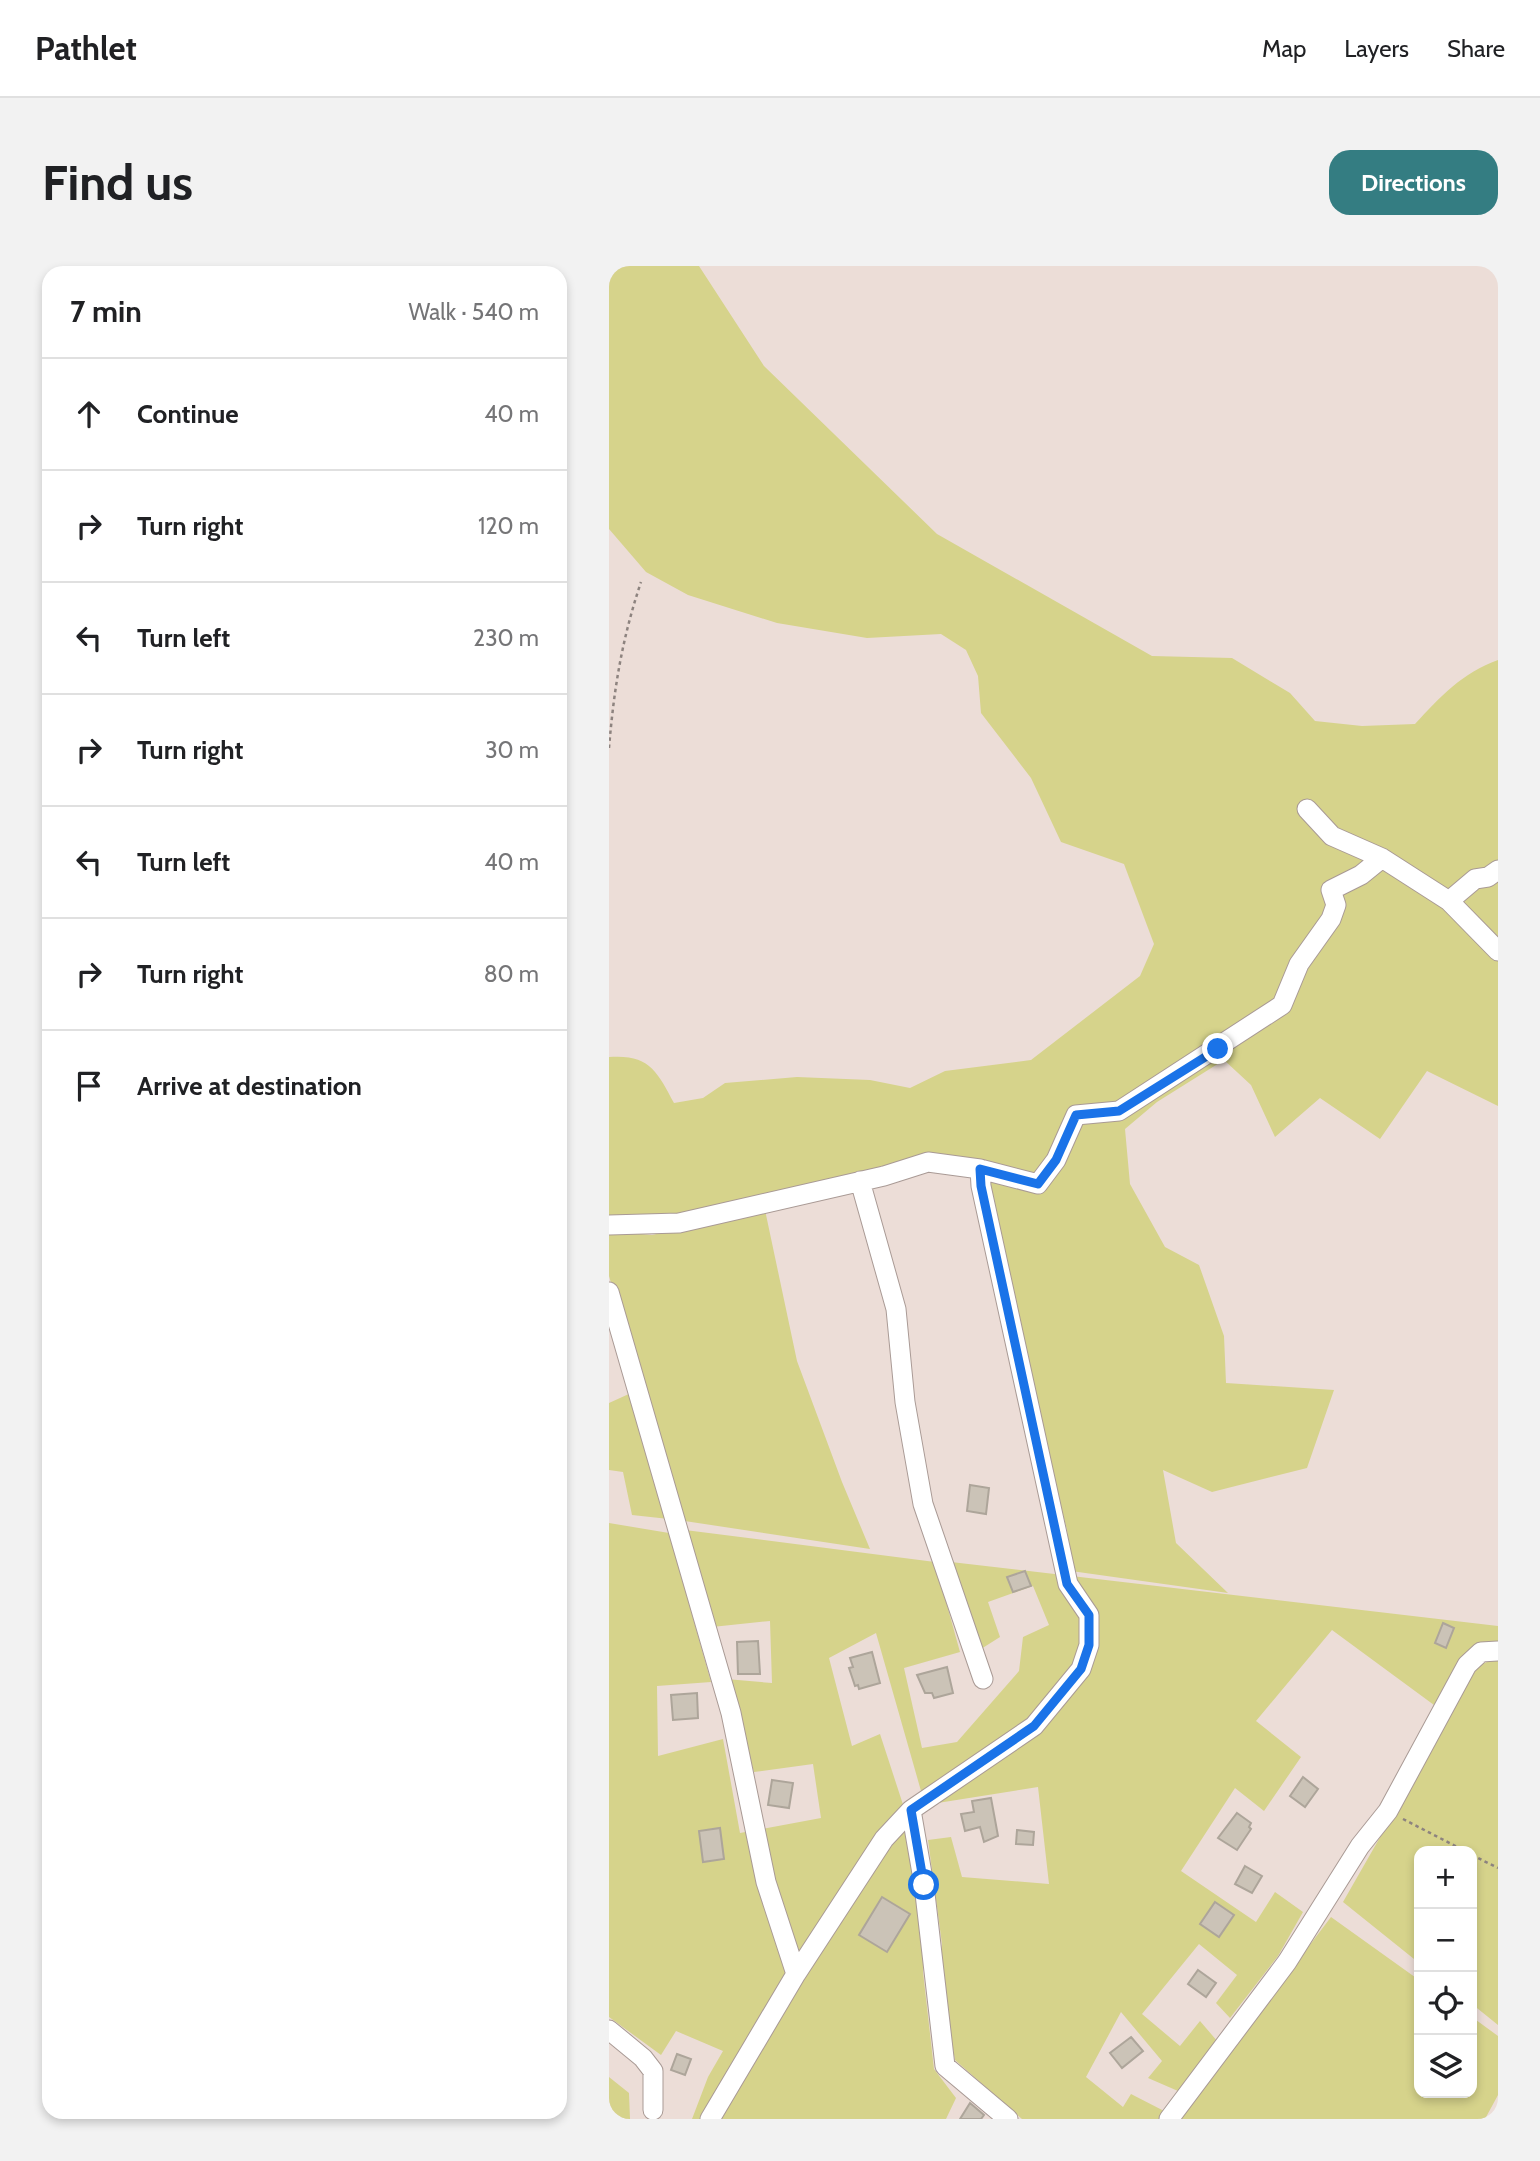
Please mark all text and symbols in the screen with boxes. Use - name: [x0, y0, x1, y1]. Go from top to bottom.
- text: Pathlet: [35, 28, 137, 68]
- text: Map: [1262, 34, 1306, 63]
- text: Layers: [1344, 34, 1409, 63]
- text: Share: [1447, 34, 1505, 63]
- button: Directions: [1329, 150, 1498, 215]
- text: Find us: [42, 153, 193, 212]
- text: 7 min: [70, 293, 142, 330]
- text: Walk · 540 m: [408, 298, 539, 326]
- icon: ahead: [70, 395, 108, 433]
- text: Continue: [137, 398, 239, 430]
- text: 40 m: [484, 400, 539, 428]
- icon: right: [70, 507, 108, 545]
- text: Turn right: [137, 510, 243, 542]
- text: 120 m: [478, 512, 539, 540]
- icon: left: [70, 619, 108, 657]
- text: Turn left: [137, 622, 230, 654]
- text: 230 m: [473, 624, 539, 652]
- icon: right: [70, 731, 108, 769]
- text: Turn right: [137, 734, 243, 766]
- text: 30 m: [485, 736, 539, 764]
- icon: left: [70, 843, 108, 881]
- text: Turn left: [137, 846, 230, 878]
- text: 40 m: [484, 848, 539, 876]
- icon: right: [70, 955, 108, 993]
- text: Turn right: [137, 958, 243, 990]
- text: 80 m: [484, 960, 539, 988]
- route end: [1202, 1033, 1233, 1064]
- icon: arrive: [70, 1067, 108, 1105]
- text: Arrive at destination: [137, 1070, 362, 1102]
- map controls: [1414, 1846, 1477, 2098]
- button: +: [1414, 1846, 1477, 1909]
- route start: [908, 1869, 939, 1900]
- button: −: [1414, 1909, 1477, 1972]
- button: locate: [1414, 1972, 1477, 2035]
- button: layers: [1414, 2035, 1477, 2098]

